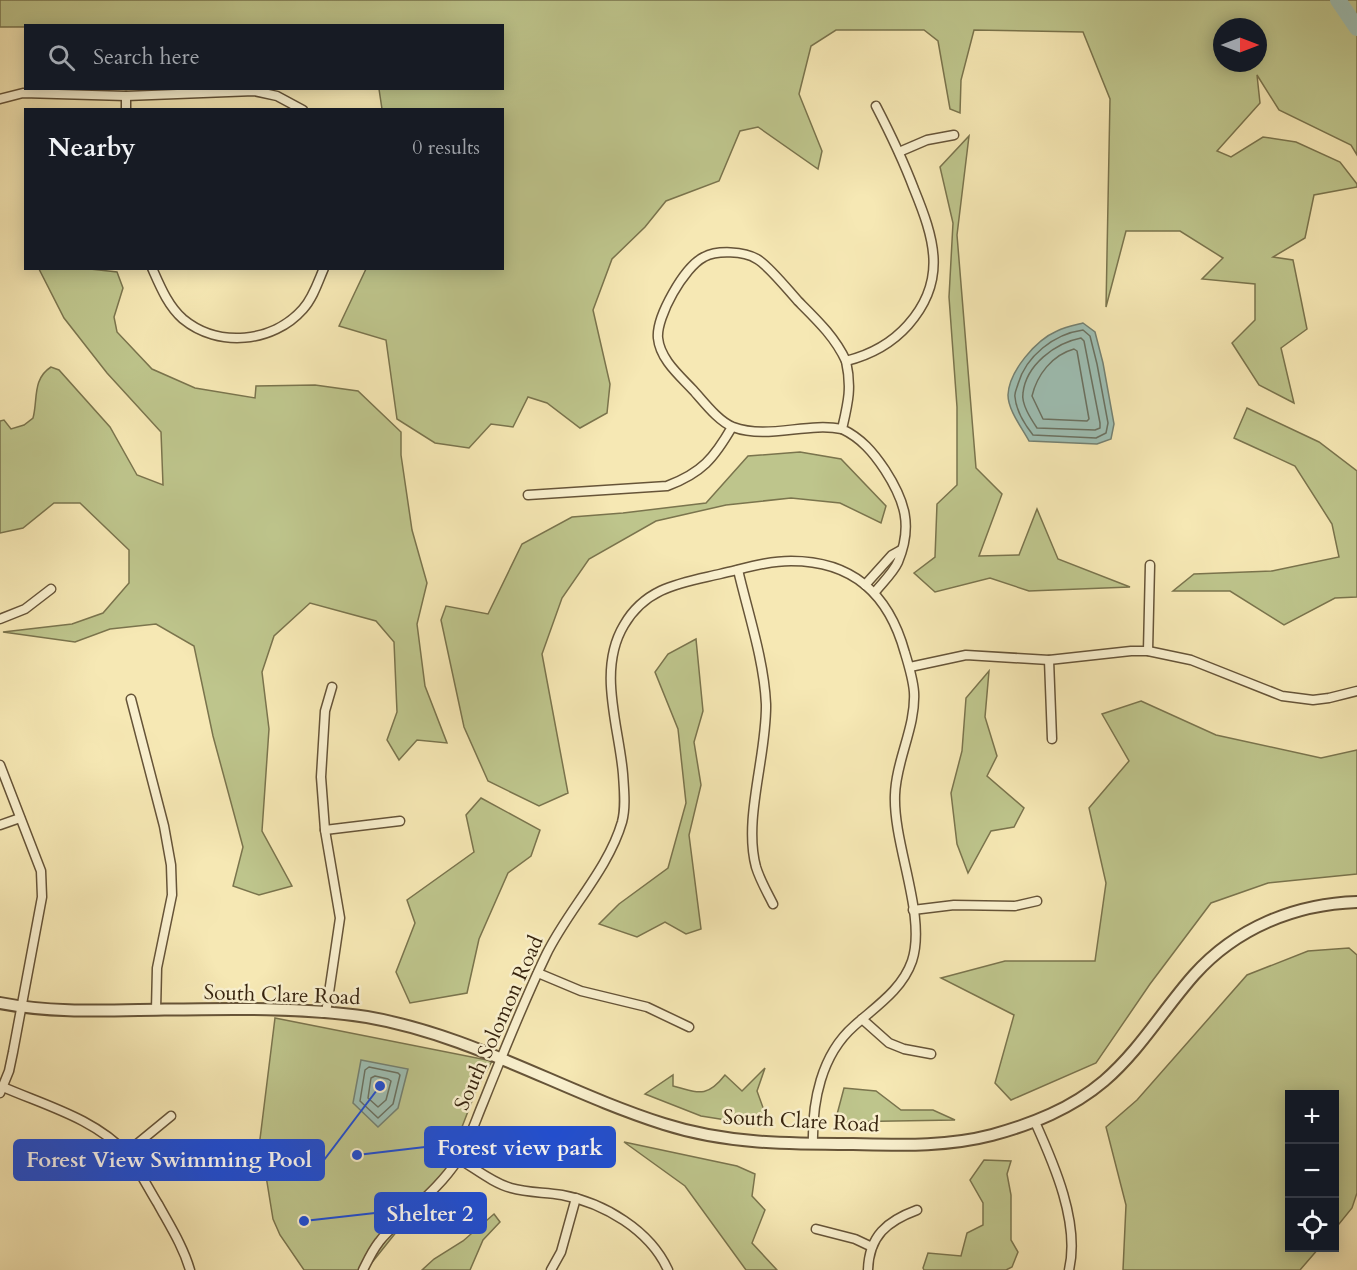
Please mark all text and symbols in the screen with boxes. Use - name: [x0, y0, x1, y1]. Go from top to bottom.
- north arrow: [1213, 18, 1267, 72]
- search box: [24, 24, 504, 90]
- icon: search: [45, 41, 78, 74]
- text: Search here: [93, 42, 200, 72]
- text: Nearby: [48, 130, 136, 165]
- text: 0 results: [412, 134, 480, 161]
- street label: South Solomon Road: [447, 931, 551, 1115]
- street label: South Clare Road: [203, 978, 361, 1012]
- map controls: [1285, 1090, 1339, 1252]
- button: +: [1285, 1090, 1339, 1144]
- street label: South Clare Road: [722, 1102, 880, 1140]
- callout: Forest view park: [425, 1127, 615, 1167]
- text: Forest view park: [437, 1133, 603, 1163]
- callout: Forest View Swimming Pool: [14, 1140, 324, 1180]
- button: −: [1285, 1144, 1339, 1198]
- text: Forest View Swimming Pool: [26, 1145, 313, 1175]
- callout: Shelter 2: [375, 1193, 486, 1233]
- button: locate: [1285, 1198, 1339, 1252]
- text: Shelter 2: [387, 1199, 473, 1229]

